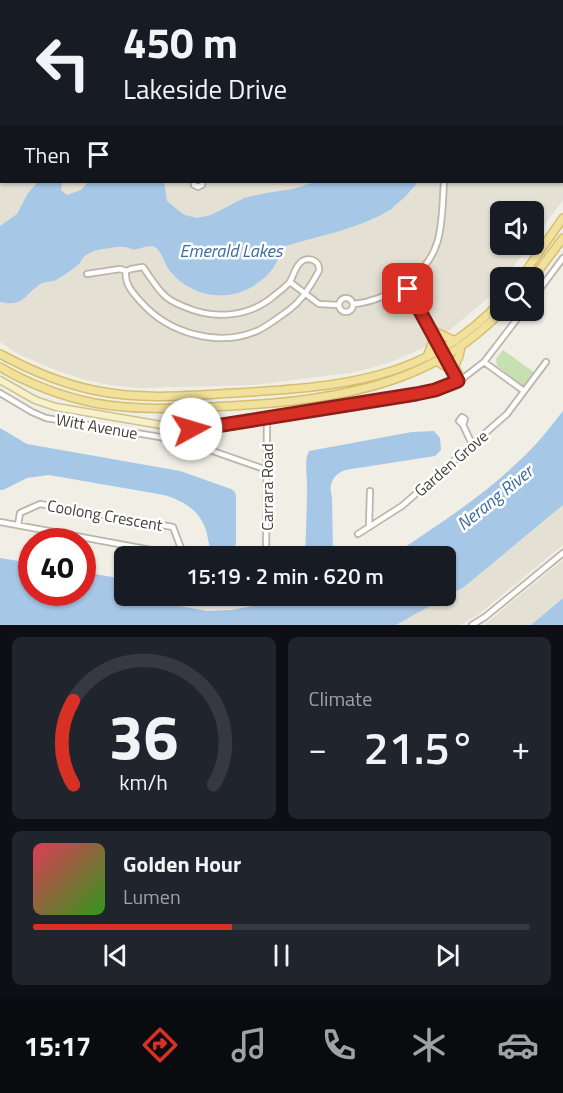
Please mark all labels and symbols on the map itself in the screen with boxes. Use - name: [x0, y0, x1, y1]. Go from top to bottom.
- water label: Emerald Lakes: [179, 237, 284, 264]
- pin: [382, 263, 433, 314]
- position arrow: [159, 397, 223, 461]
- street label: Witt Avenue: [54, 407, 140, 445]
- street label: Garden Grove: [409, 424, 493, 502]
- street label: Carrara Road: [255, 443, 279, 531]
- water label: Nerang River: [451, 457, 540, 537]
- street label: Coolong Crescent: [46, 493, 165, 537]
- speed limit sign: 40: [18, 528, 96, 606]

